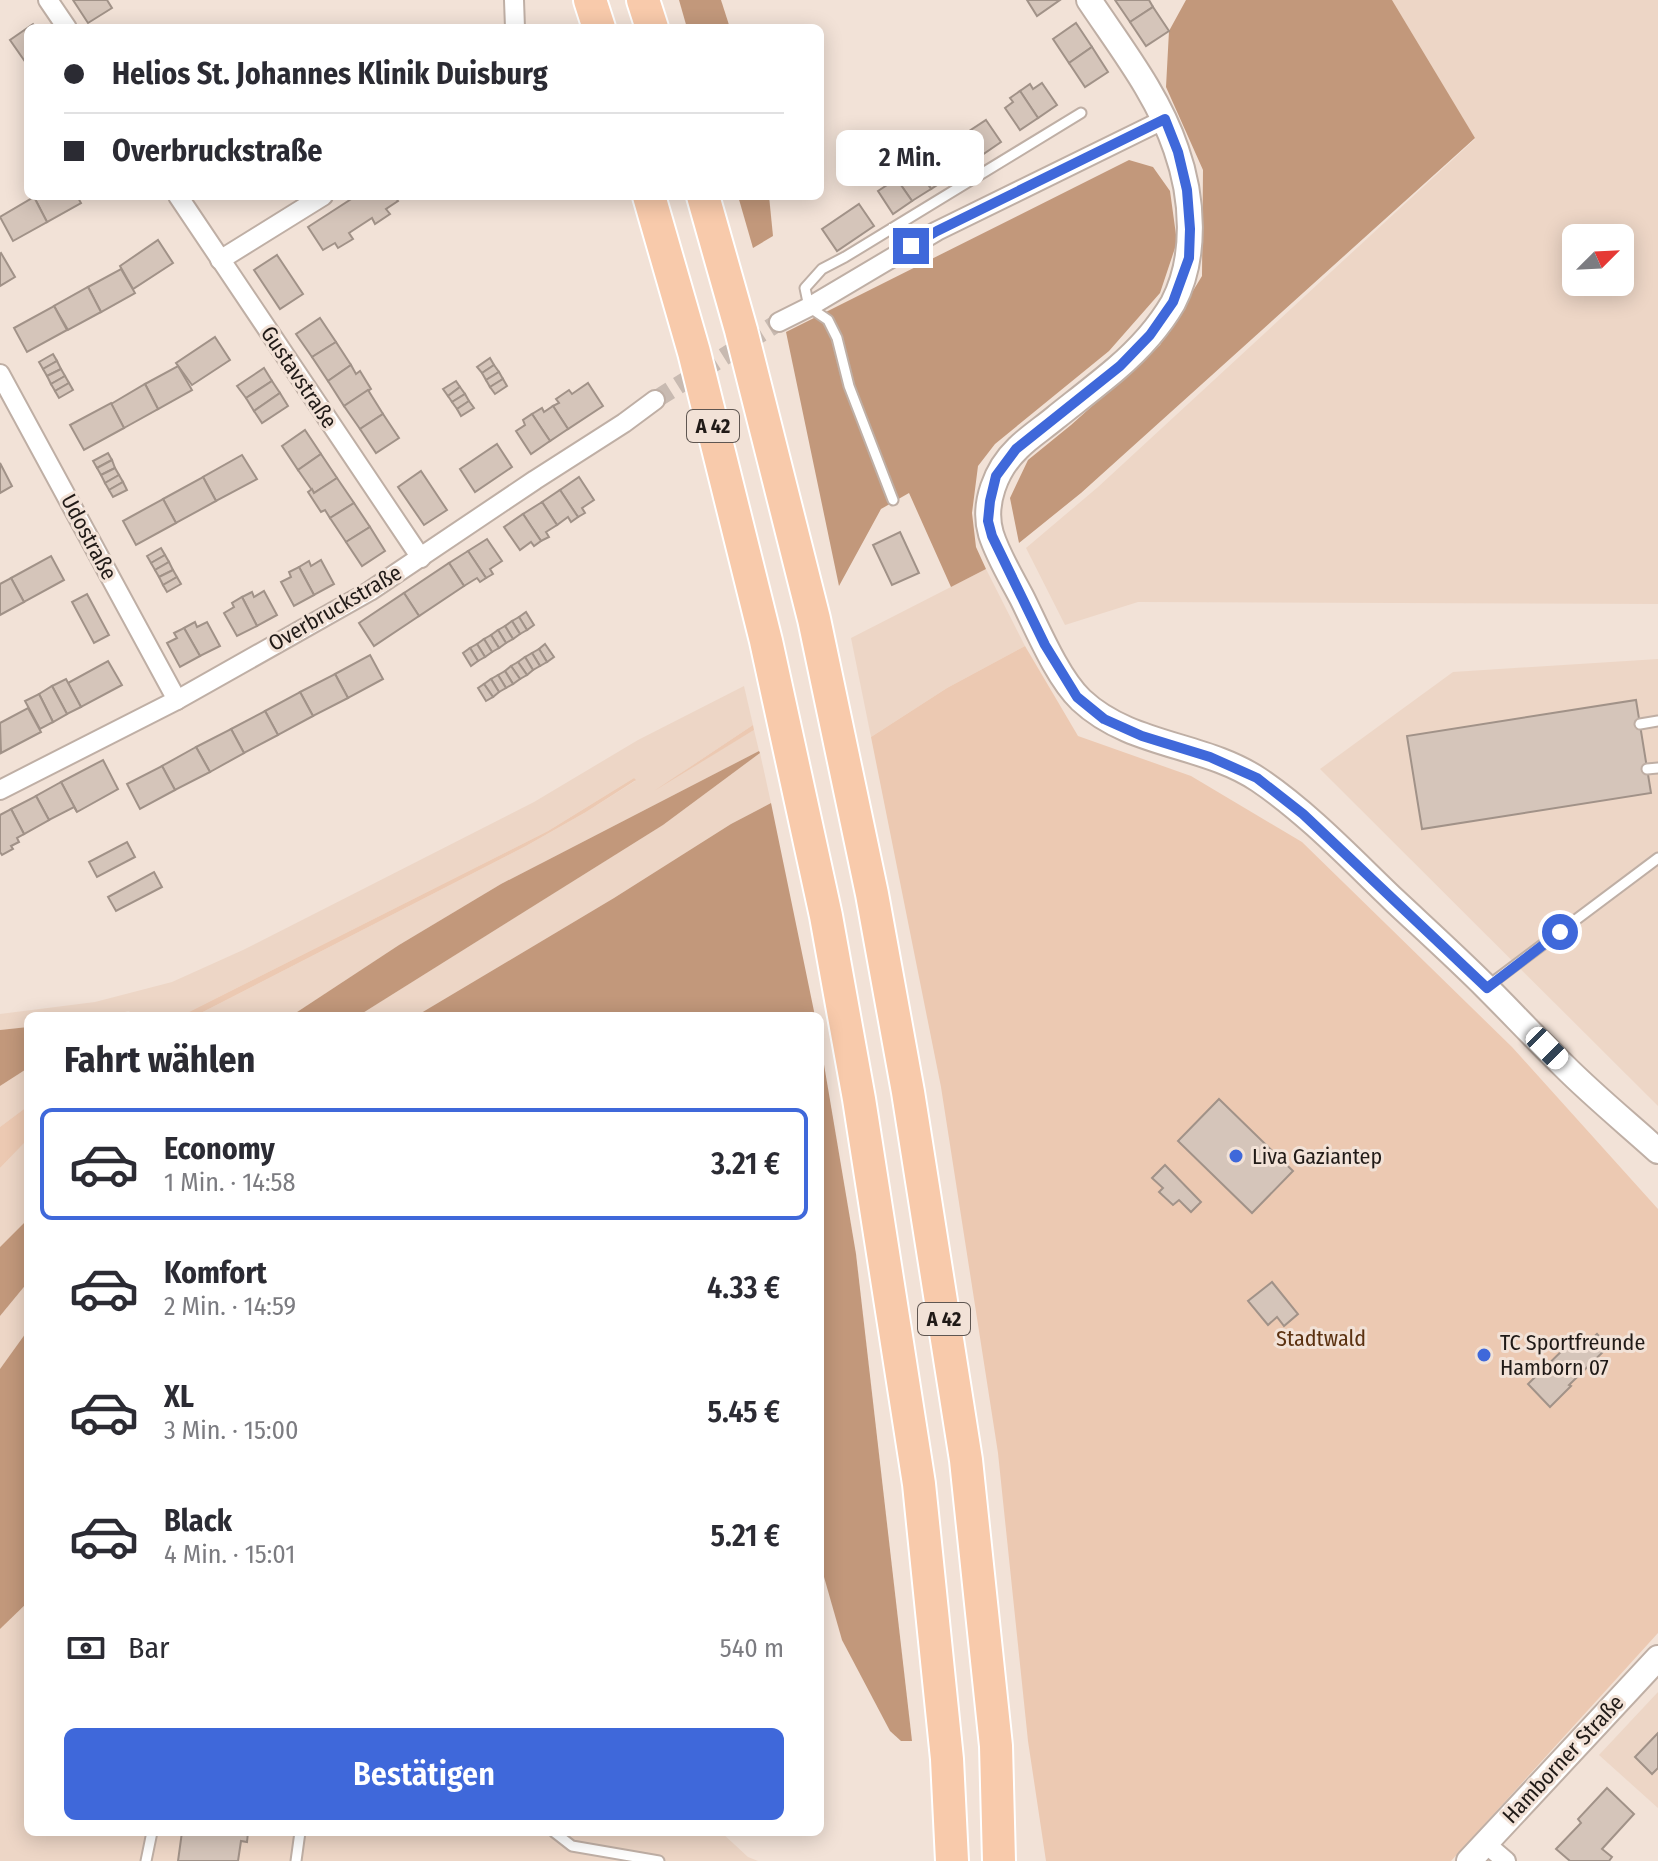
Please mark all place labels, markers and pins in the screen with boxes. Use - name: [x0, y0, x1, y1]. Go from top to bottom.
- place label: Liva Gaziantep: [1252, 1143, 1382, 1170]
- marker: Liva Gaziantep: [1227, 1147, 1245, 1165]
- place label: TC Sportfreunde Hamborn 07: [1500, 1329, 1645, 1381]
- marker: TC Sportfreunde Hamborn 07: [1475, 1346, 1493, 1364]

